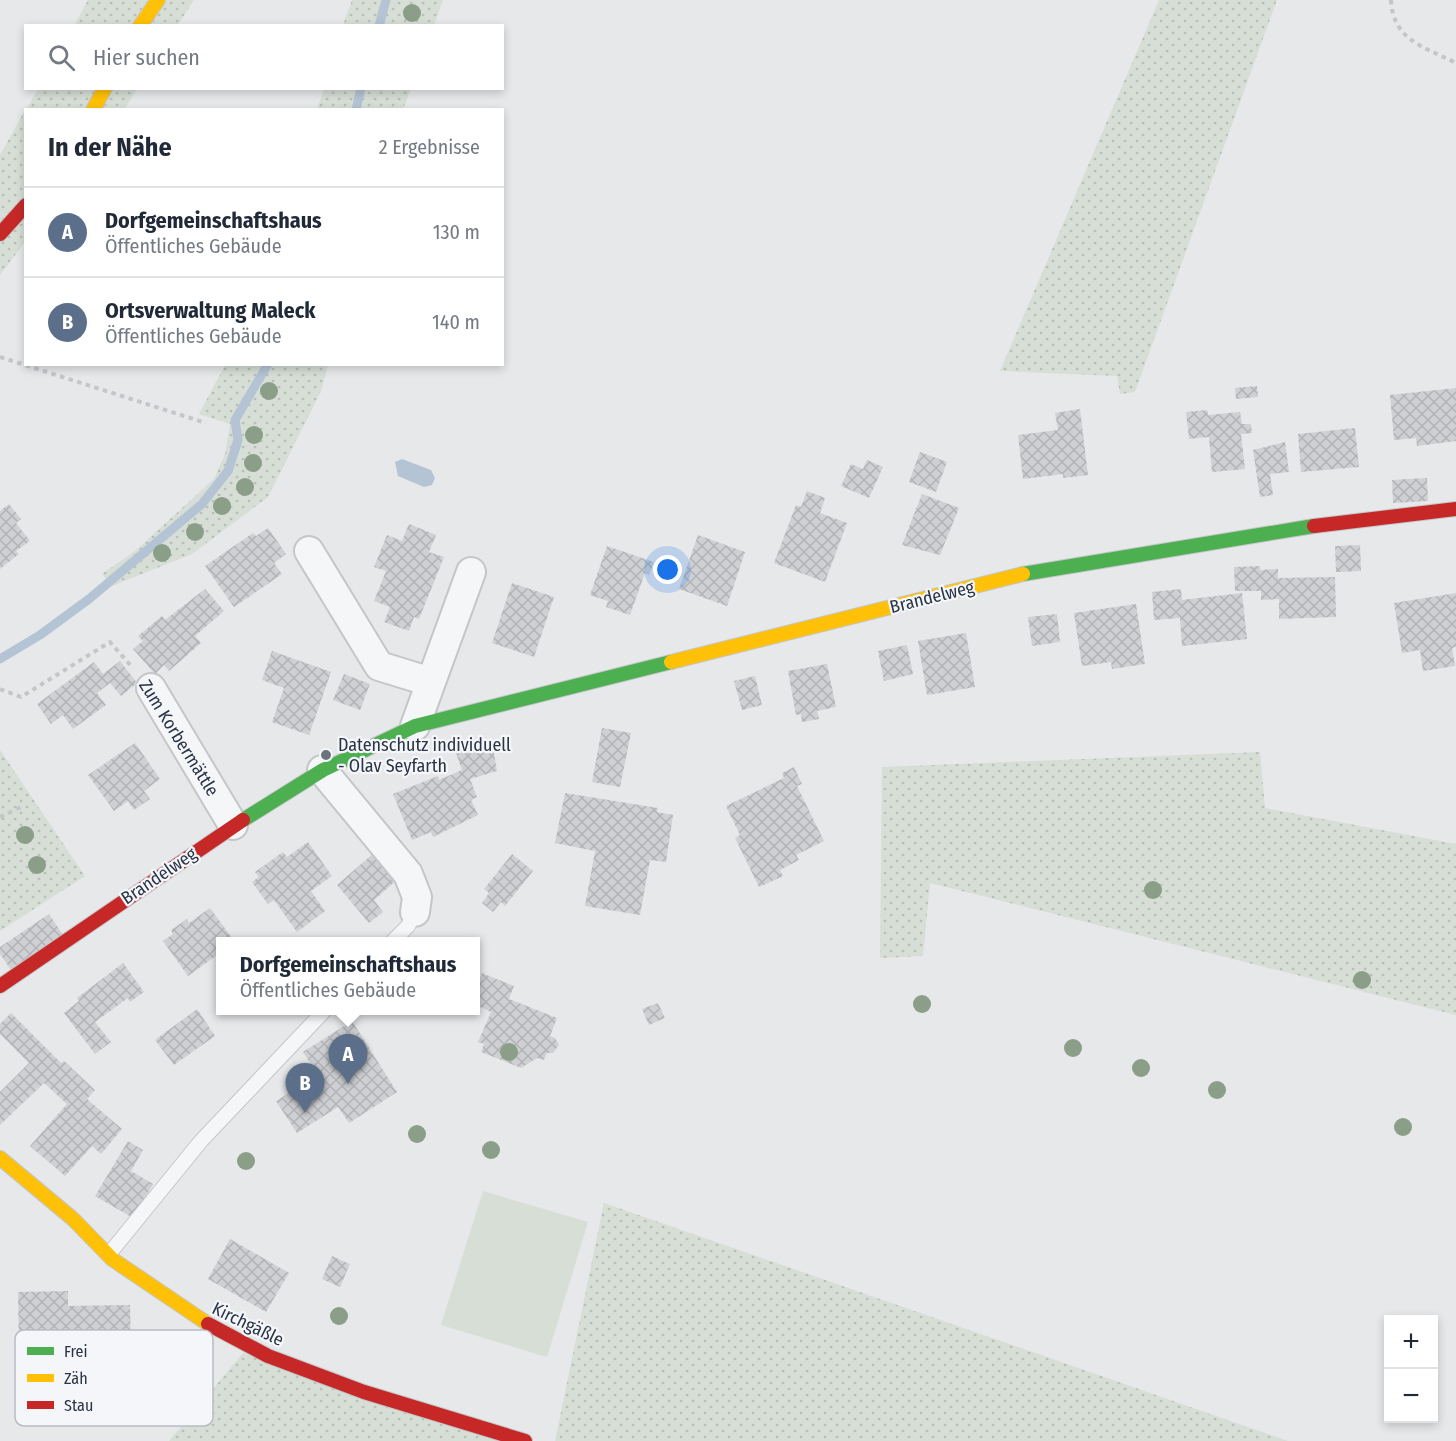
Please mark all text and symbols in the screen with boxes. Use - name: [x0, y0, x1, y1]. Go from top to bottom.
- search box: [24, 24, 504, 90]
- icon: search: [45, 41, 78, 74]
- text: Hier suchen: [93, 44, 200, 71]
- text: In der Nähe: [48, 132, 172, 163]
- text: 2 Ergebnisse: [379, 135, 480, 159]
- text: Dorfgemeinschaftshaus: [105, 207, 322, 234]
- text: A: [62, 220, 73, 244]
- text: 130 m: [433, 220, 480, 244]
- text: Öffentliches Gebäude: [105, 234, 282, 258]
- text: Ortsverwaltung Maleck: [105, 297, 315, 324]
- text: B: [62, 310, 73, 334]
- text: 140 m: [432, 310, 480, 334]
- text: Öffentliches Gebäude: [105, 324, 282, 348]
- your location: [653, 555, 682, 584]
- street label: Brandelweg: [887, 576, 977, 618]
- street label: Zum Korbermättle: [134, 676, 224, 800]
- place label: Datenschutz individuell - Olav Seyfarth: [338, 734, 511, 777]
- marker: Datenschutz individuell - Olav Seyfarth: [319, 748, 333, 762]
- street label: Brandelweg: [117, 842, 201, 909]
- popup: [216, 937, 480, 1015]
- text: Dorfgemeinschaftshaus: [240, 951, 456, 978]
- text: Öffentliches Gebäude: [240, 978, 416, 1002]
- pin: A: [328, 1034, 368, 1084]
- pin: B: [286, 1064, 324, 1113]
- street label: Kirchgäßle: [209, 1297, 288, 1351]
- map controls: [1384, 1315, 1438, 1423]
- button: +: [1384, 1315, 1438, 1369]
- legend: [15, 1330, 213, 1426]
- text: Frei: [64, 1342, 88, 1361]
- text: Zäh: [64, 1369, 88, 1388]
- button: −: [1384, 1369, 1438, 1423]
- text: Stau: [64, 1396, 93, 1415]

